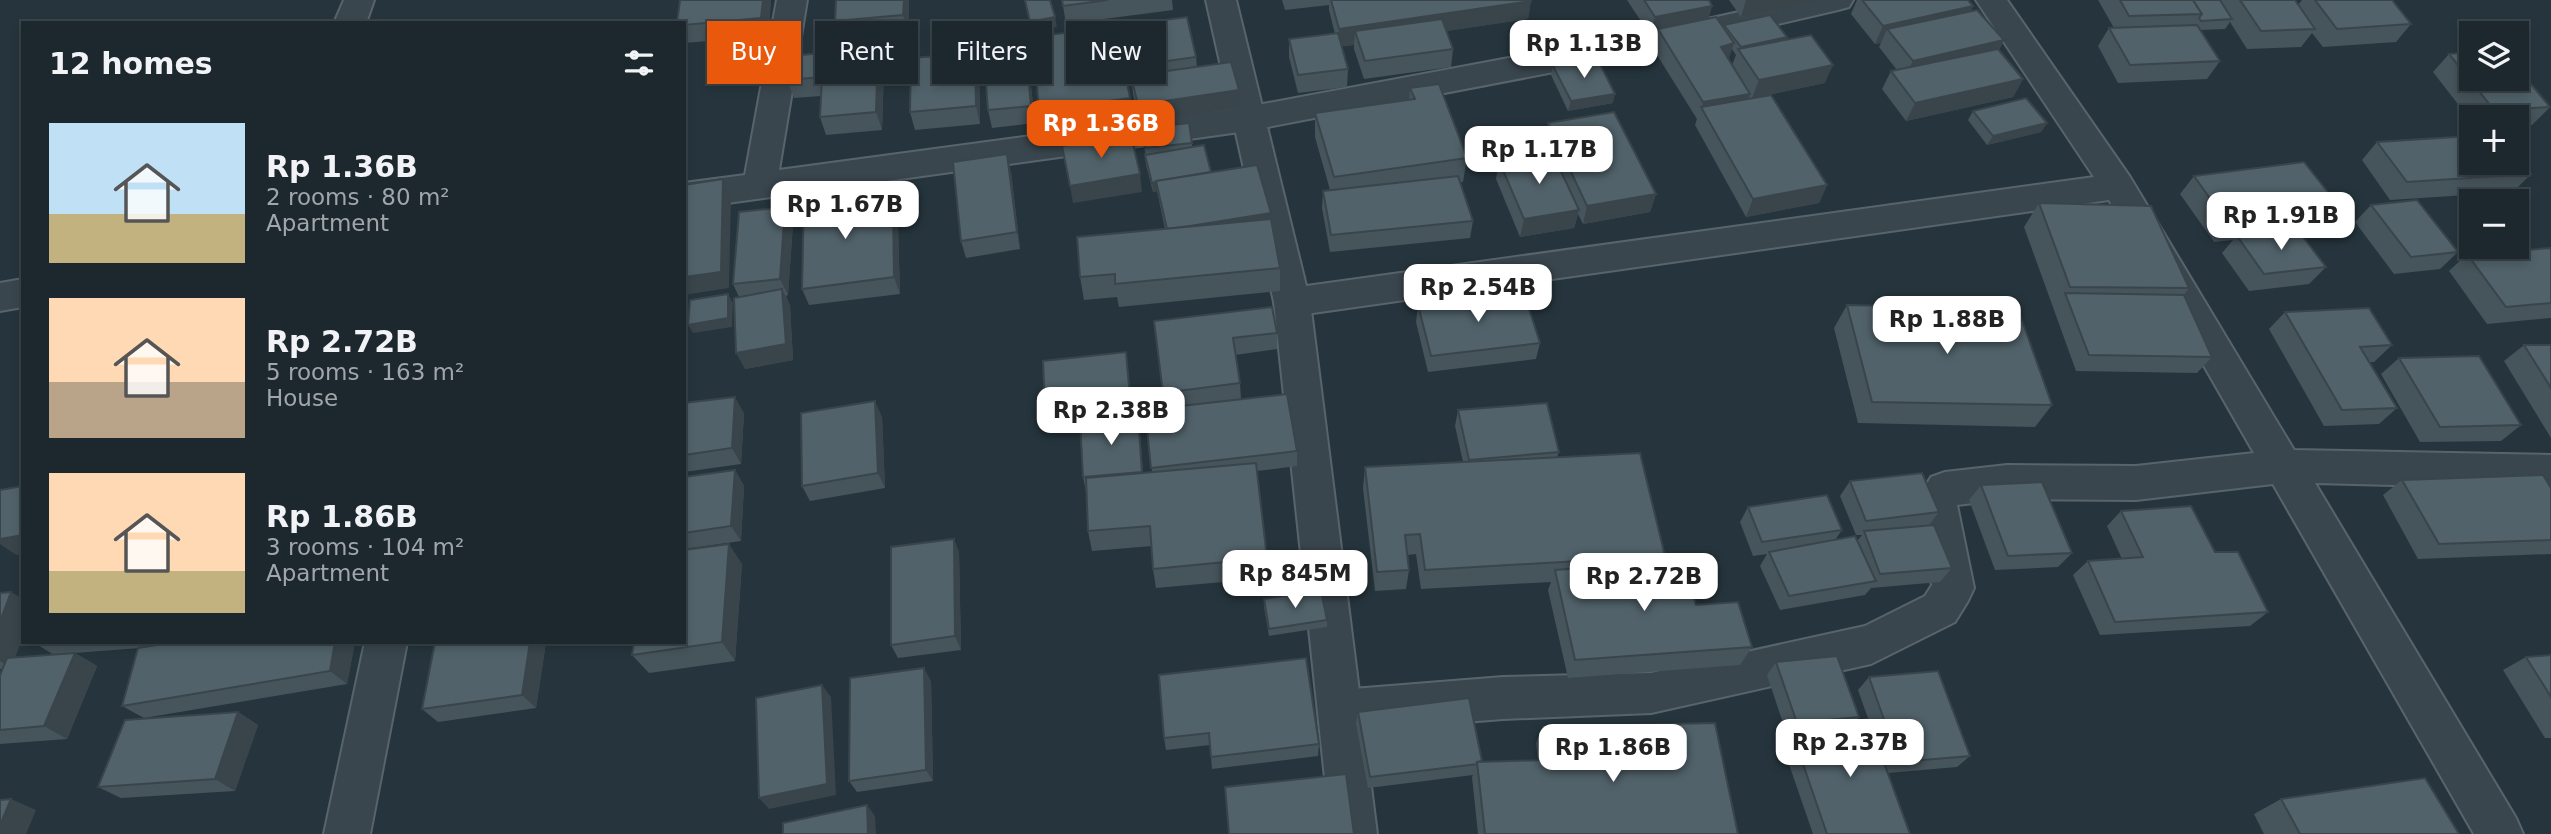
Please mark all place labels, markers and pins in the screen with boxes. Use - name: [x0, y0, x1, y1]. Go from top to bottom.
- pin: Rp 1.13B: [1512, 20, 1656, 80]
- pin: Rp 1.36B: [1029, 100, 1173, 160]
- pin: Rp 1.17B: [1467, 127, 1611, 186]
- pin: Rp 1.67B: [773, 182, 917, 241]
- pin: Rp 1.91B: [2209, 192, 2353, 252]
- pin: Rp 2.54B: [1406, 264, 1550, 324]
- pin: Rp 1.88B: [1875, 296, 2019, 356]
- pin: Rp 2.38B: [1039, 388, 1183, 447]
- pin: Rp 845M: [1230, 550, 1360, 610]
- pin: Rp 2.72B: [1572, 554, 1716, 613]
- pin: Rp 2.37B: [1778, 720, 1922, 779]
- pin: Rp 1.86B: [1541, 724, 1685, 784]

